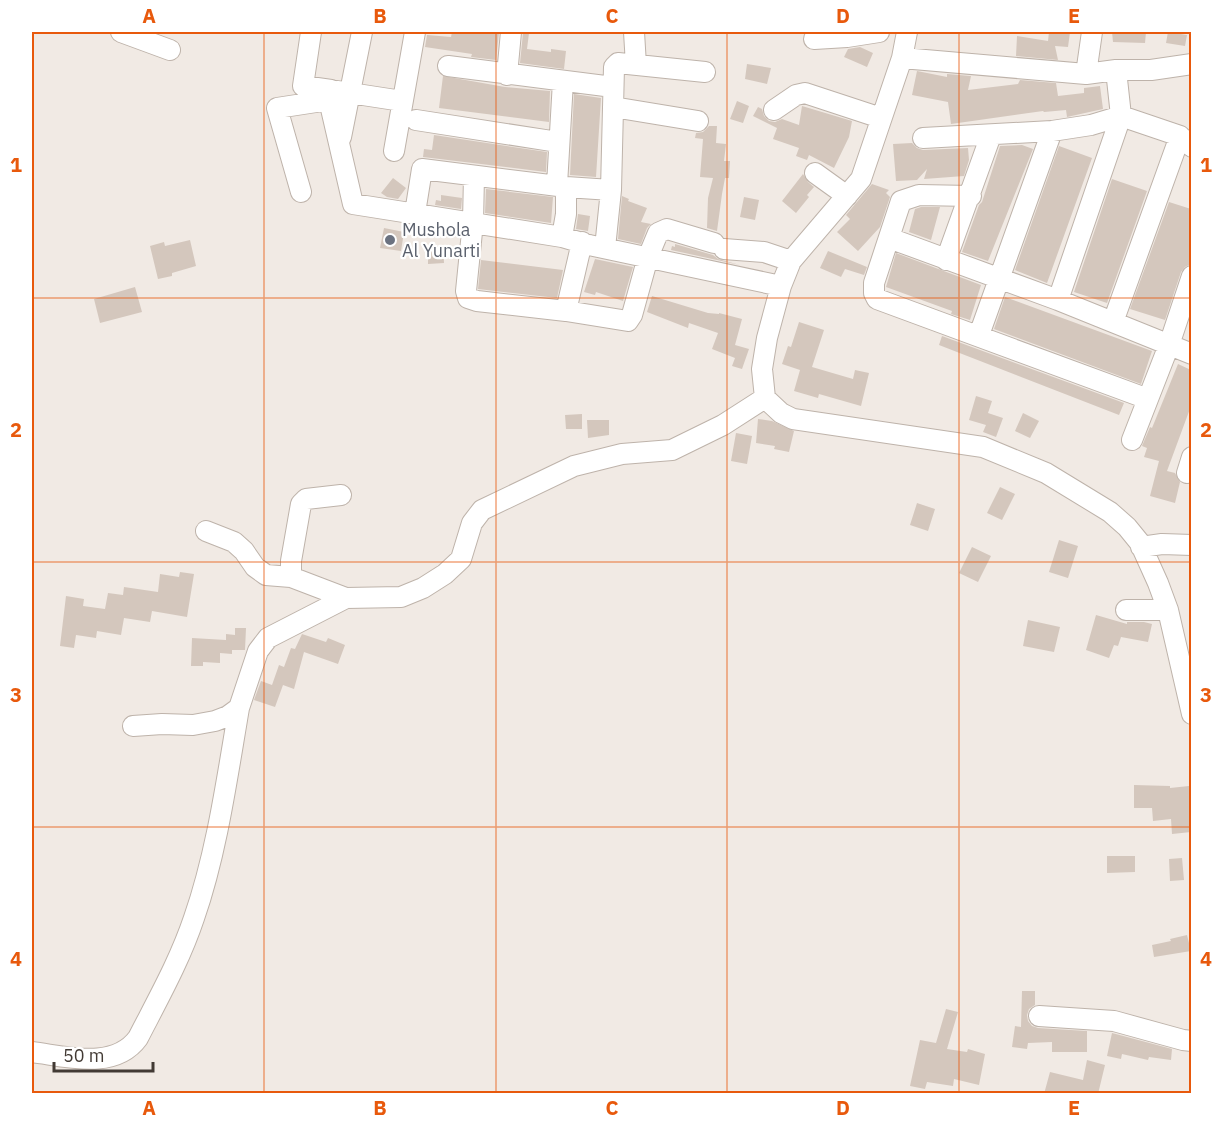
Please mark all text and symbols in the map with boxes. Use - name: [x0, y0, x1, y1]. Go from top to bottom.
- text: A: [142, 2, 156, 29]
- text: B: [373, 2, 387, 29]
- text: C: [605, 2, 619, 29]
- text: D: [836, 2, 850, 29]
- text: E: [1068, 2, 1080, 29]
- text: 1: [10, 151, 22, 178]
- text: 1: [1200, 151, 1212, 178]
- place label: Mushola Al Yunarti: [402, 218, 480, 262]
- marker: Mushola Al Yunarti: [383, 233, 397, 247]
- text: 2: [10, 416, 22, 443]
- text: 2: [1200, 416, 1212, 443]
- text: 3: [10, 681, 22, 708]
- text: 3: [1200, 681, 1212, 708]
- text: 4: [10, 945, 22, 972]
- text: 4: [1200, 945, 1212, 972]
- scale bar: [54, 1035, 153, 1073]
- text: 50 m: [63, 1044, 105, 1067]
- text: A: [142, 1094, 156, 1121]
- text: B: [373, 1094, 387, 1121]
- text: C: [605, 1094, 619, 1121]
- text: D: [836, 1094, 850, 1121]
- text: E: [1068, 1094, 1080, 1121]

